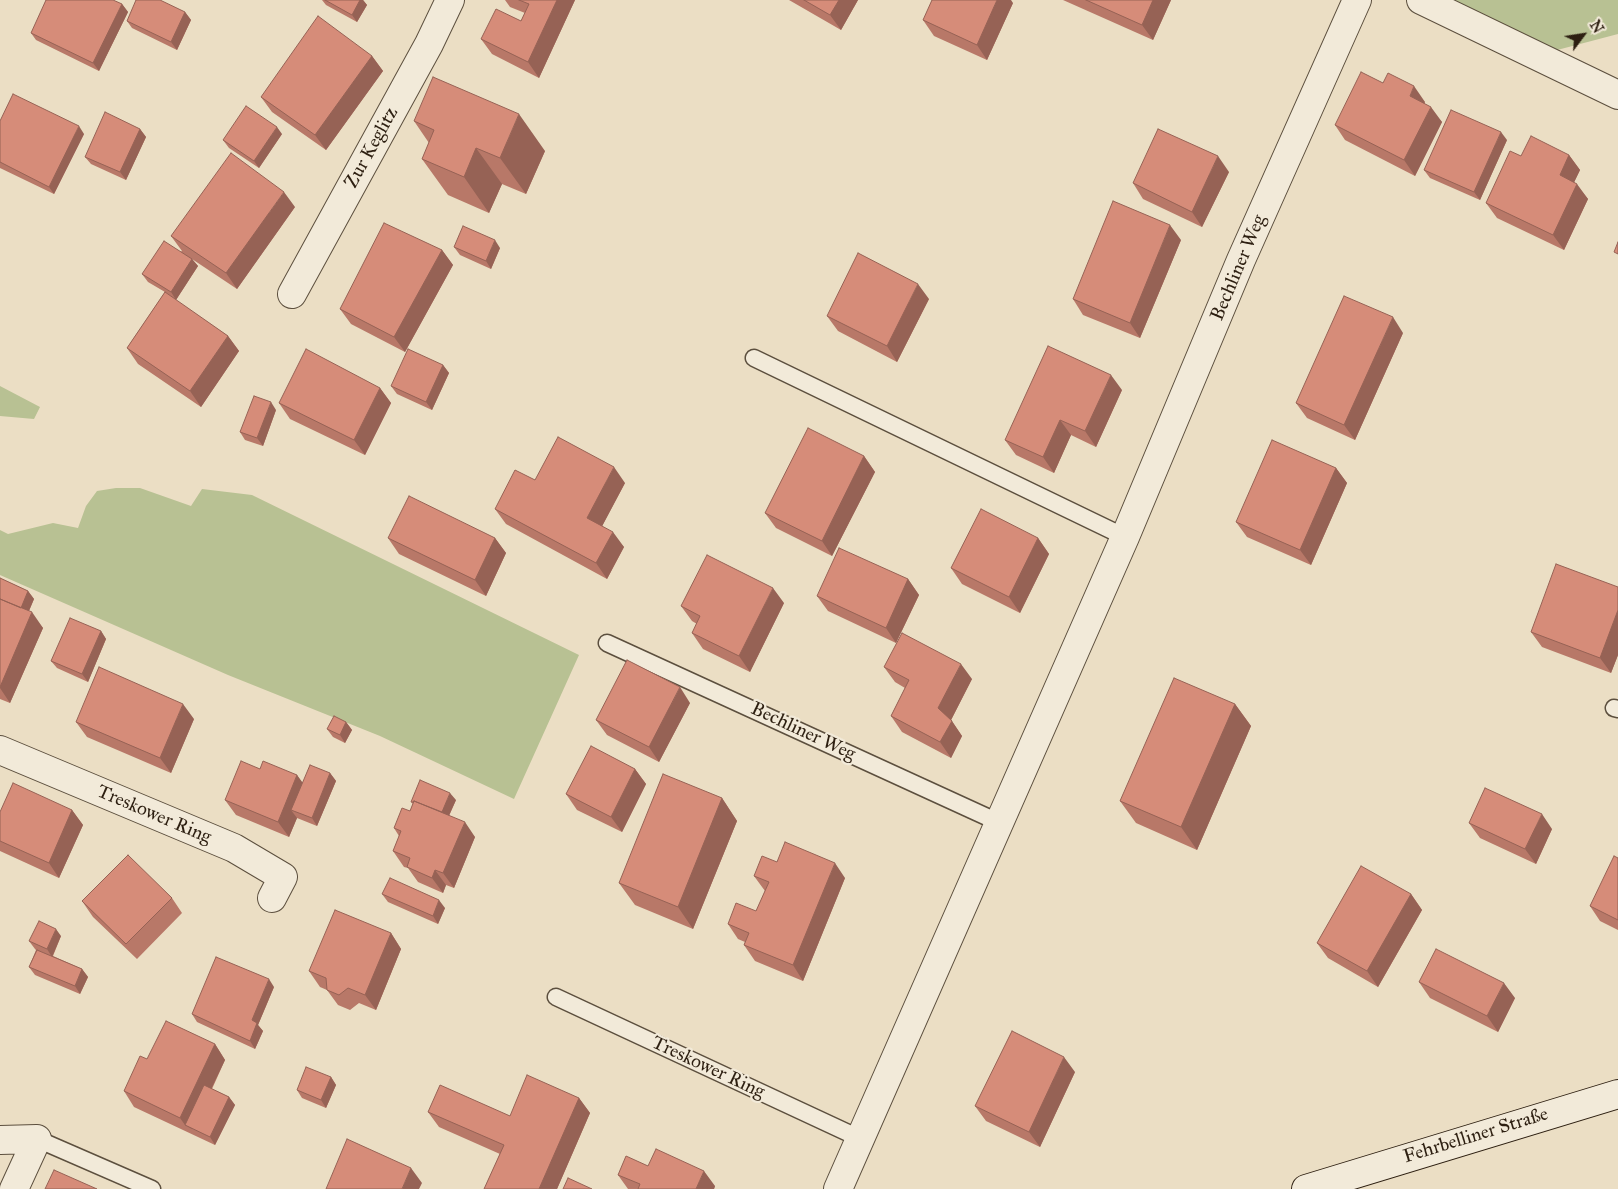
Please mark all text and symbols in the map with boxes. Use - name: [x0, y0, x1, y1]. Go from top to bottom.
- north arrow: [1558, 10, 1608, 60]
- text: N: [1586, 18, 1607, 36]
- street label: Zur Keglitz: [340, 104, 404, 192]
- street label: Bechliner Weg: [1206, 212, 1272, 324]
- street label: Bechliner Weg: [747, 698, 859, 766]
- street label: Treskower Ring: [94, 781, 214, 849]
- street label: Treskower Ring: [648, 1032, 768, 1104]
- street label: Fehrbelliner Straße: [1401, 1103, 1551, 1169]

